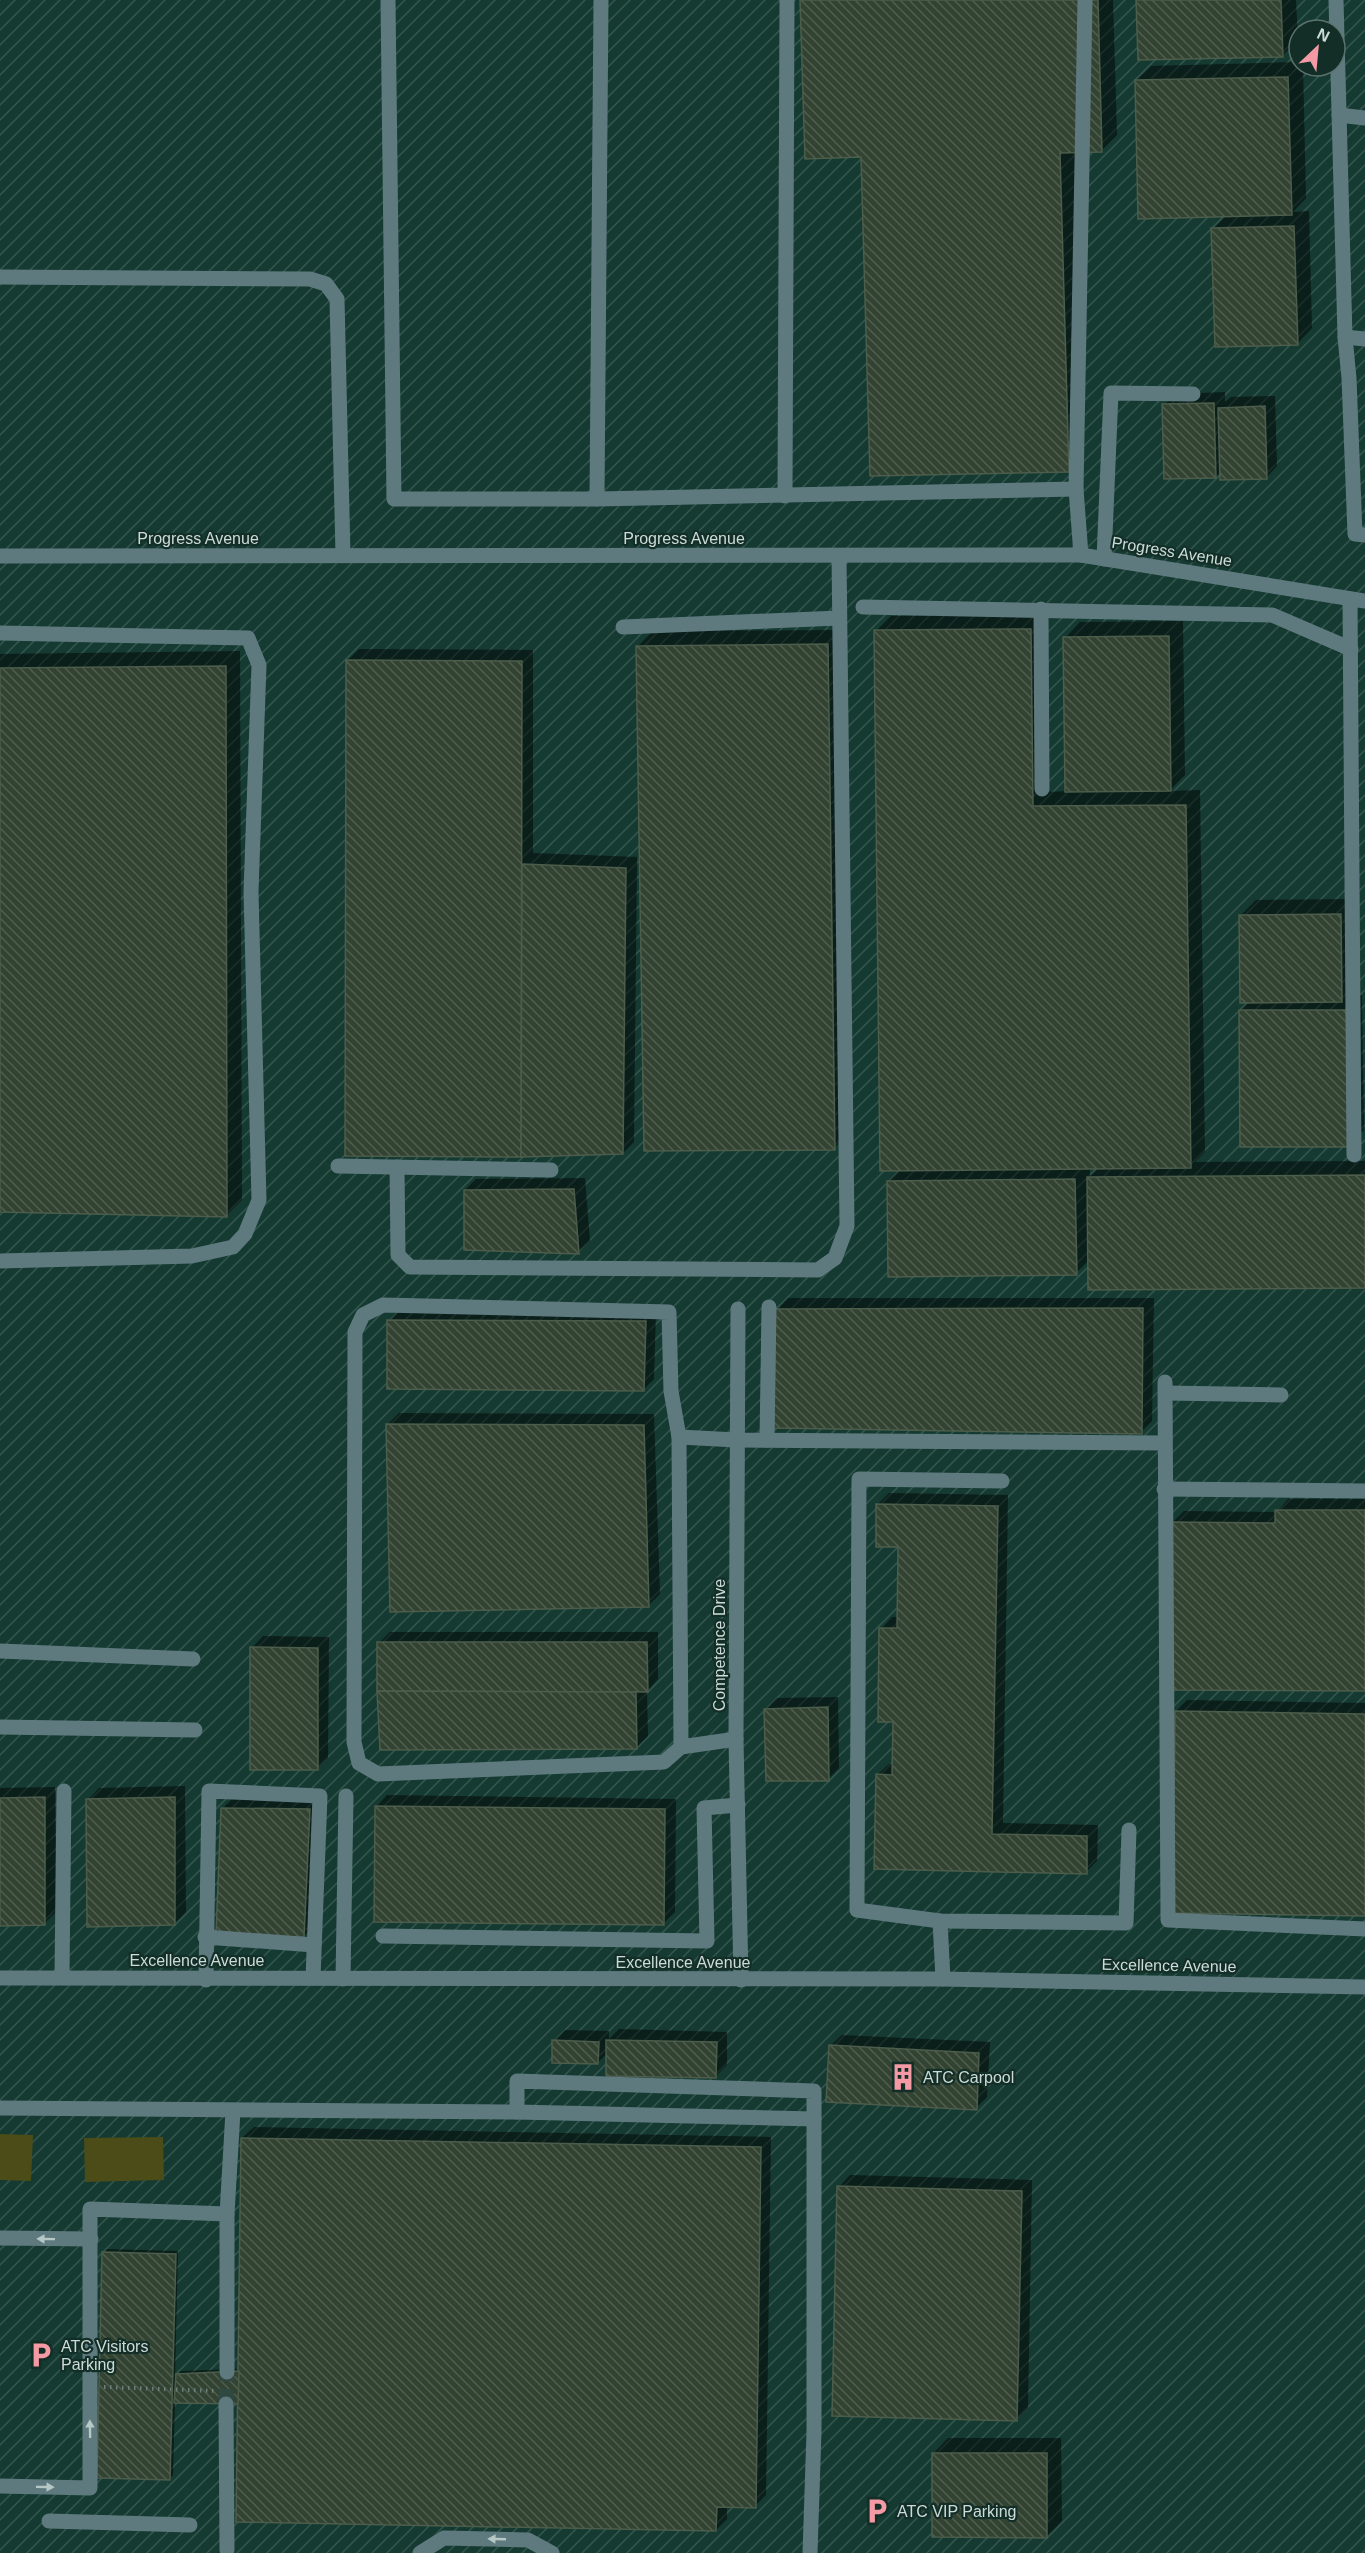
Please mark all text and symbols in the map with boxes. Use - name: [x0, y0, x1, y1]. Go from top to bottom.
- north arrow: [1287, 18, 1347, 78]
- text: N: [1314, 25, 1332, 45]
- street label: Progress Avenue: [137, 530, 259, 547]
- street label: Progress Avenue: [623, 530, 745, 547]
- street label: Progress Avenue: [1111, 534, 1233, 569]
- street label: Competence Drive: [711, 1579, 728, 1711]
- street label: Excellence Avenue: [130, 1952, 265, 1969]
- street label: Excellence Avenue: [616, 1954, 751, 1971]
- street label: Excellence Avenue: [1101, 1956, 1237, 1975]
- building icon: ATC Carpool: [888, 2062, 918, 2092]
- place label: ATC Carpool: [923, 2069, 1014, 2086]
- one-way arrow: [36, 2234, 55, 2243]
- place label: ATC Visitors Parking: [61, 2338, 148, 2373]
- parking icon: ATC Visitors Parking: [26, 2340, 56, 2370]
- one-way arrow: [86, 2420, 95, 2439]
- one-way arrow: [36, 2482, 55, 2492]
- parking icon: ATC VIP Parking: [862, 2496, 892, 2526]
- place label: ATC VIP Parking: [897, 2503, 1016, 2520]
- one-way arrow: [487, 2534, 506, 2544]

